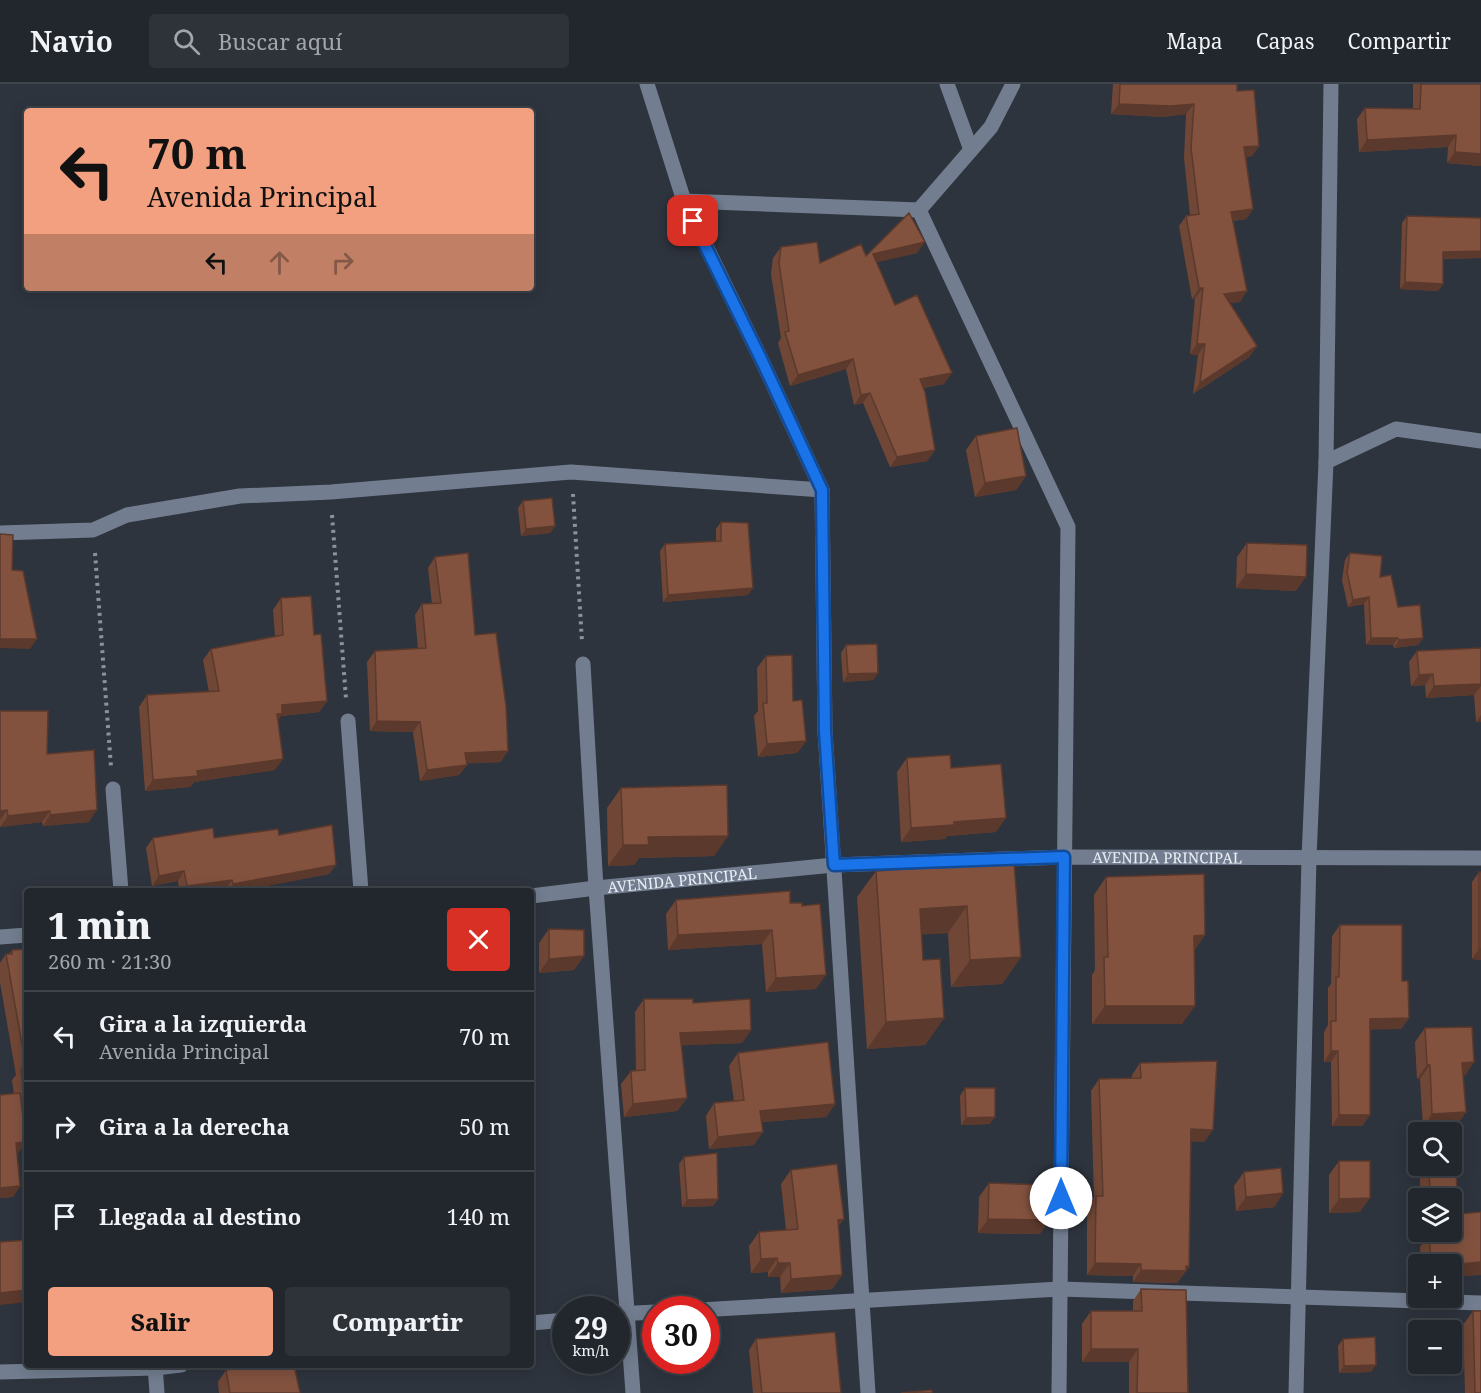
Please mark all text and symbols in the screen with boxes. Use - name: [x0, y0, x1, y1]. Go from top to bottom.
- search box: [149, 14, 569, 68]
- text: Navio: [30, 22, 113, 60]
- icon: search: [170, 25, 203, 58]
- text: Buscar aquí: [218, 26, 342, 56]
- text: Mapa: [1166, 27, 1223, 55]
- text: Capas: [1256, 27, 1315, 55]
- text: Compartir: [1348, 27, 1451, 55]
- text: 70 m: [147, 124, 247, 181]
- icon: left: [48, 132, 126, 210]
- text: Avenida Principal: [147, 178, 377, 215]
- pin: [667, 195, 718, 246]
- icon: arrive: [676, 204, 709, 237]
- icon: left: [200, 246, 233, 279]
- icon: ahead: [263, 246, 296, 279]
- icon: right: [326, 246, 359, 279]
- street label: AVENIDA PRINCIPAL: [1092, 847, 1242, 867]
- street label: AVENIDA PRINCIPAL: [607, 863, 758, 897]
- text: 1 min: [48, 901, 151, 950]
- button: close: [447, 908, 510, 971]
- text: 260 m · 21:30: [48, 948, 171, 975]
- text: Gira a la izquierda: [99, 1008, 307, 1038]
- icon: left: [48, 1020, 81, 1053]
- text: 70 m: [459, 1021, 510, 1051]
- text: Avenida Principal: [99, 1038, 269, 1065]
- icon: right: [48, 1110, 81, 1143]
- text: Gira a la derecha: [99, 1111, 290, 1141]
- text: 50 m: [459, 1111, 510, 1141]
- map controls: [1408, 1122, 1462, 1374]
- button: search: [1408, 1122, 1462, 1176]
- position arrow: [1029, 1166, 1093, 1230]
- button: layers: [1408, 1188, 1462, 1242]
- icon: arrive: [48, 1200, 81, 1233]
- text: Llegada al destino: [99, 1201, 301, 1231]
- text: 140 m: [447, 1201, 510, 1231]
- button: +: [1408, 1254, 1462, 1308]
- button: Salir: [48, 1287, 273, 1356]
- button: Compartir: [285, 1287, 510, 1356]
- speed limit sign: 30: [642, 1296, 720, 1374]
- text: 29: [574, 1307, 608, 1348]
- button: −: [1408, 1320, 1462, 1374]
- text: km/h: [573, 1340, 609, 1360]

